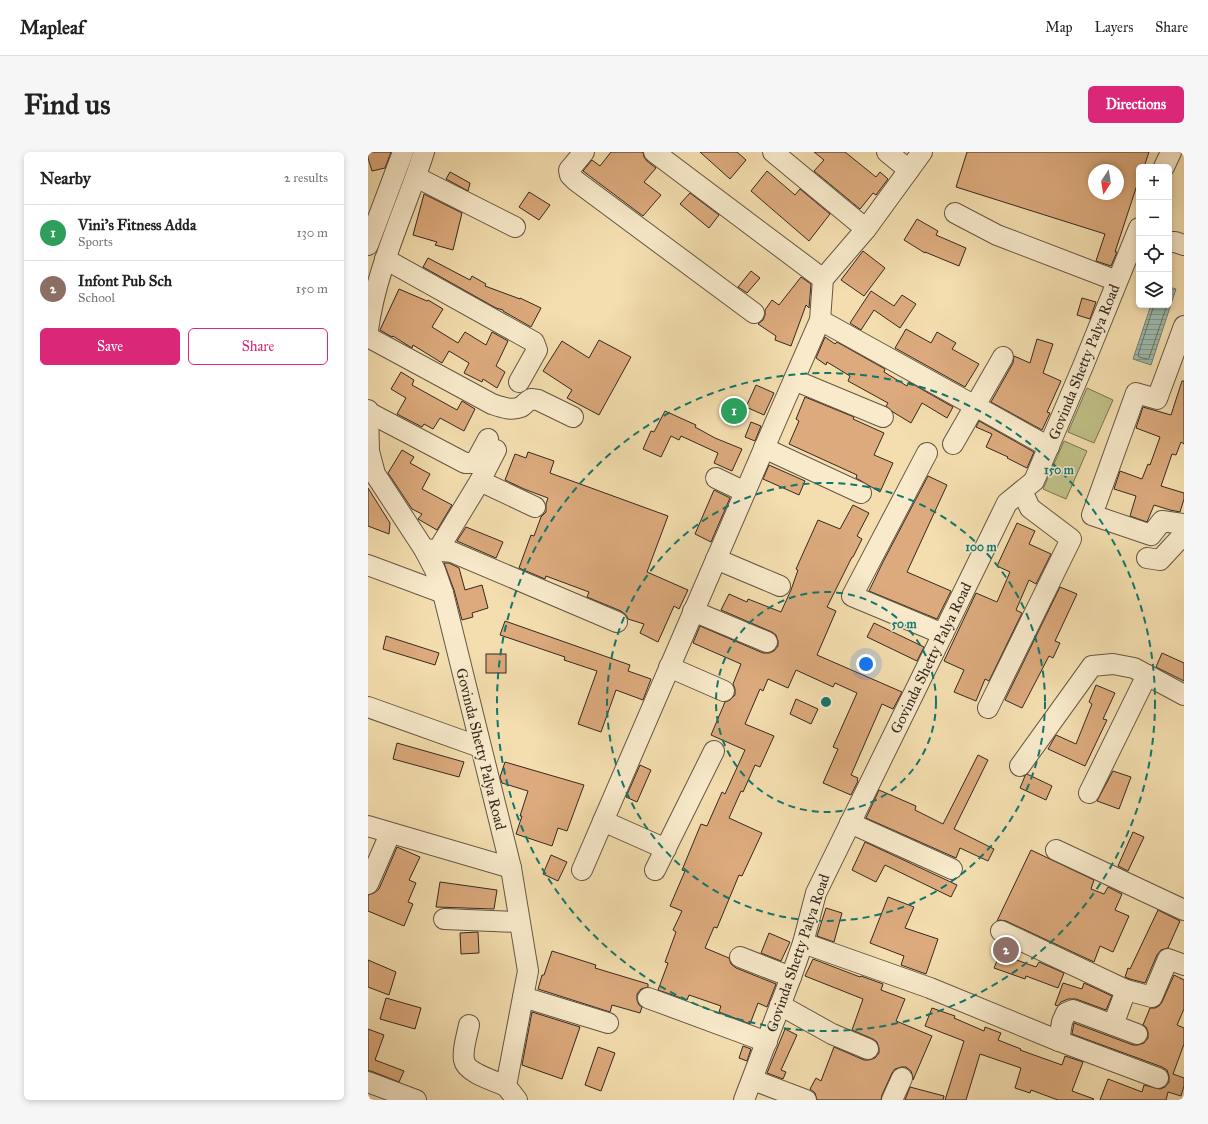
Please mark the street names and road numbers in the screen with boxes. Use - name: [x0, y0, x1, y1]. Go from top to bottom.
- street label: Govinda Shetty Palya Road: [1045, 281, 1124, 442]
- street label: Govinda Shetty Palya Road: [886, 579, 976, 737]
- street label: Govinda Shetty Palya Road: [452, 666, 510, 832]
- street label: Govinda Shetty Palya Road: [762, 871, 834, 1034]

